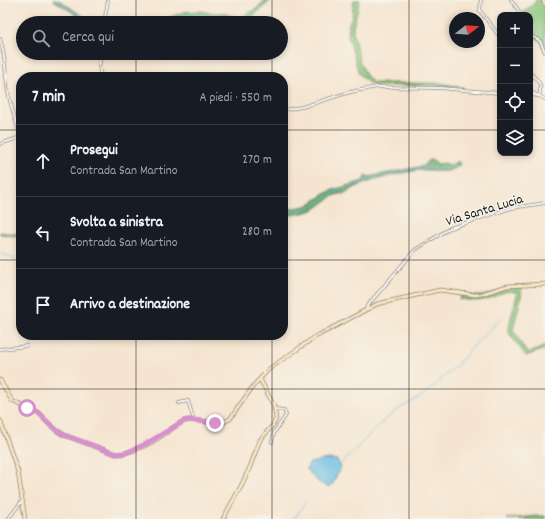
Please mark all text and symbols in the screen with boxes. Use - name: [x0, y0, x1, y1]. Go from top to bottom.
- north arrow: [449, 12, 485, 48]
- map controls: [497, 12, 533, 156]
- button: +: [497, 12, 533, 48]
- search box: [16, 16, 288, 60]
- icon: search: [30, 27, 52, 49]
- text: Cerca qui: [62, 27, 114, 49]
- button: −: [497, 48, 533, 84]
- button: locate: [497, 84, 533, 120]
- text: 7 min: [32, 86, 65, 110]
- text: A piedi · 550 m: [199, 89, 272, 108]
- button: layers: [497, 120, 533, 156]
- text: Prosegui: [70, 140, 118, 162]
- icon: ahead: [32, 150, 54, 172]
- text: 270 m: [242, 151, 272, 170]
- text: Contrada San Martino: [70, 162, 177, 181]
- street label: Via Santa Lucia: [444, 190, 526, 232]
- text: Svolta a sinistra: [70, 212, 163, 234]
- icon: left: [32, 222, 54, 244]
- text: 280 m: [242, 223, 272, 242]
- text: Contrada San Martino: [70, 234, 177, 253]
- icon: arrive: [32, 294, 54, 316]
- text: Arrivo a destinazione: [70, 294, 190, 316]
- route start: [18, 399, 36, 417]
- route end: [206, 414, 224, 432]

